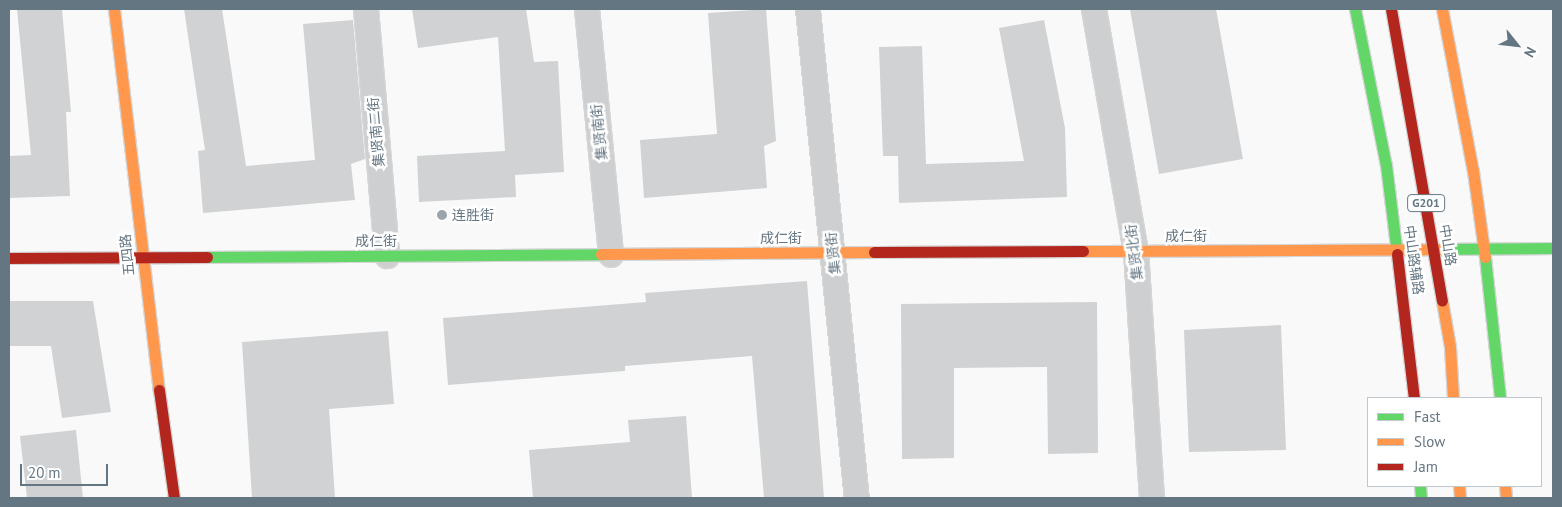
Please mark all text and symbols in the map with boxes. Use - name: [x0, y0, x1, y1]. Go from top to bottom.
- north arrow: [1492, 20, 1542, 70]
- text: N: [1520, 44, 1540, 61]
- street label: 集贤南二街: [365, 96, 387, 168]
- street label: 集贤南街: [588, 103, 610, 161]
- road number: G201: [1406, 194, 1446, 212]
- place label: 连胜街: [452, 207, 494, 223]
- marker: 连胜街: [436, 209, 448, 221]
- street label: 集贤北街: [1122, 223, 1146, 281]
- street label: 中山路: [1436, 223, 1460, 267]
- street label: 中山路辅路: [1401, 224, 1427, 296]
- street label: 成仁街: [1165, 228, 1207, 244]
- street label: 成仁街: [760, 230, 802, 246]
- street label: 集贤街: [822, 231, 844, 275]
- street label: 五四路: [116, 233, 138, 277]
- street label: 成仁街: [355, 233, 397, 249]
- legend: [1367, 397, 1542, 487]
- text: Fast: [1414, 407, 1441, 426]
- text: Slow: [1414, 432, 1445, 451]
- scale bar: [22, 454, 110, 486]
- text: Jam: [1414, 457, 1438, 476]
- text: 20 m: [28, 463, 61, 482]

